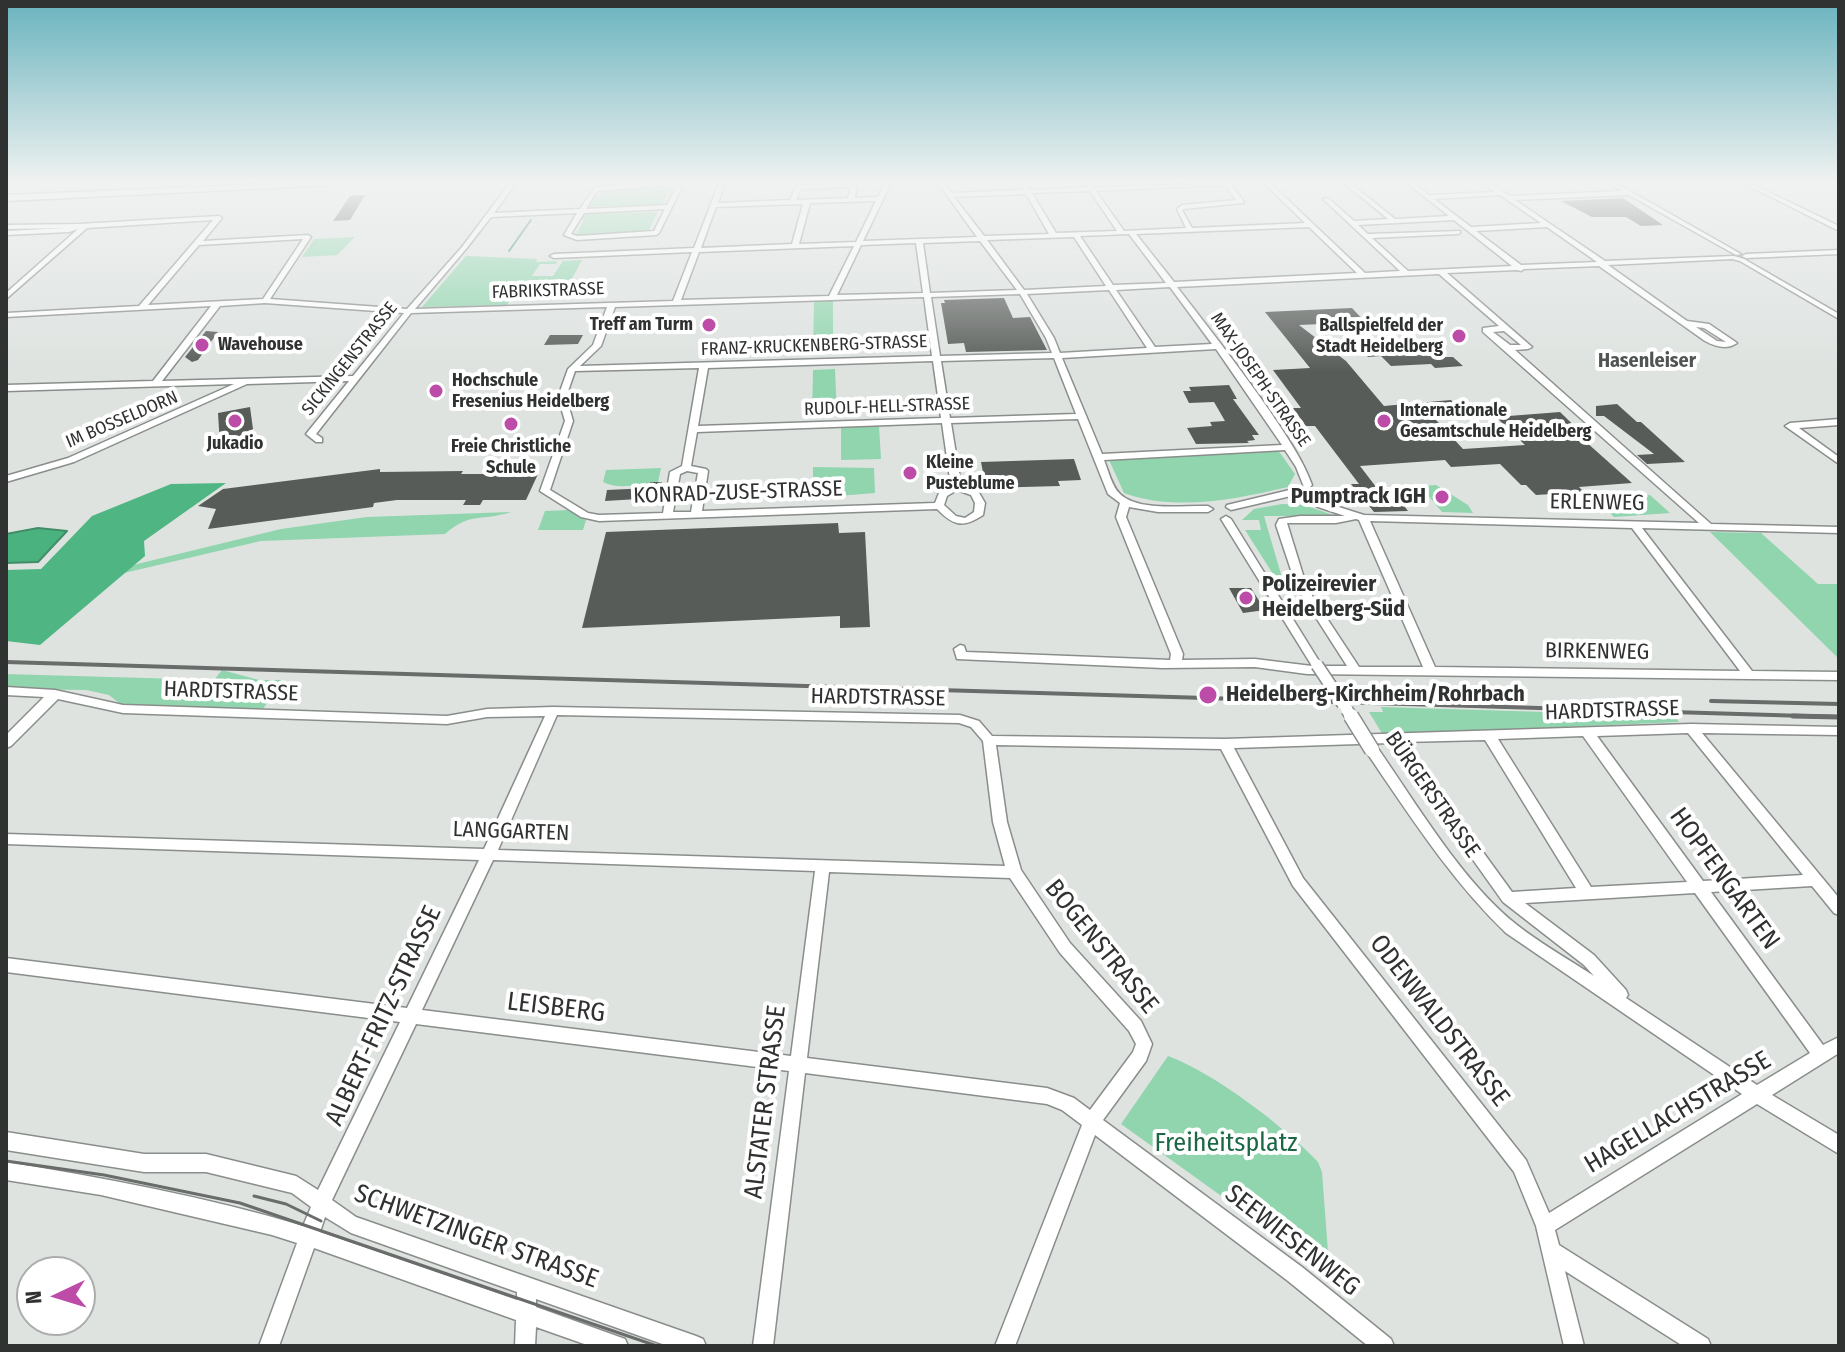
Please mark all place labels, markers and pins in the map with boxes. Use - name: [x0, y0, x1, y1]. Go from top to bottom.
- place label: Treff am Turm: [590, 314, 693, 336]
- place label: Ballspielfeld der Stadt Heidelberg: [1316, 315, 1443, 358]
- marker: Treff am Turm: [700, 316, 718, 334]
- marker: Ballspielfeld der Stadt Heidelberg: [1450, 327, 1468, 345]
- place label: Wavehouse: [218, 334, 303, 356]
- marker: Wavehouse: [193, 336, 211, 354]
- place label: Hochschule Fresenius Heidelberg: [452, 370, 609, 412]
- marker: Hochschule Fresenius Heidelberg: [427, 382, 445, 400]
- place label: Internationale Gesamtschule Heidelberg: [1400, 400, 1591, 442]
- marker: Jukadio: [226, 412, 244, 430]
- marker: Internationale Gesamtschule Heidelberg: [1375, 412, 1393, 430]
- marker: Freie Christliche Schule: [502, 415, 520, 433]
- place label: Jukadio: [207, 433, 263, 455]
- place label: Freie Christliche Schule: [451, 436, 571, 478]
- place label: Kleine Pusteblume: [926, 452, 1015, 494]
- marker: Kleine Pusteblume: [901, 464, 919, 482]
- place label: Pumptrack IGH: [1291, 484, 1426, 510]
- marker: Pumptrack IGH: [1433, 488, 1451, 506]
- place label: Polizeirevier Heidelberg-Süd: [1262, 572, 1405, 624]
- marker: Polizeirevier Heidelberg-Süd: [1237, 589, 1255, 607]
- place label: Heidelberg-Kirchheim/Rohrbach: [1226, 682, 1525, 708]
- marker: Heidelberg-Kirchheim/Rohrbach: [1197, 684, 1219, 706]

